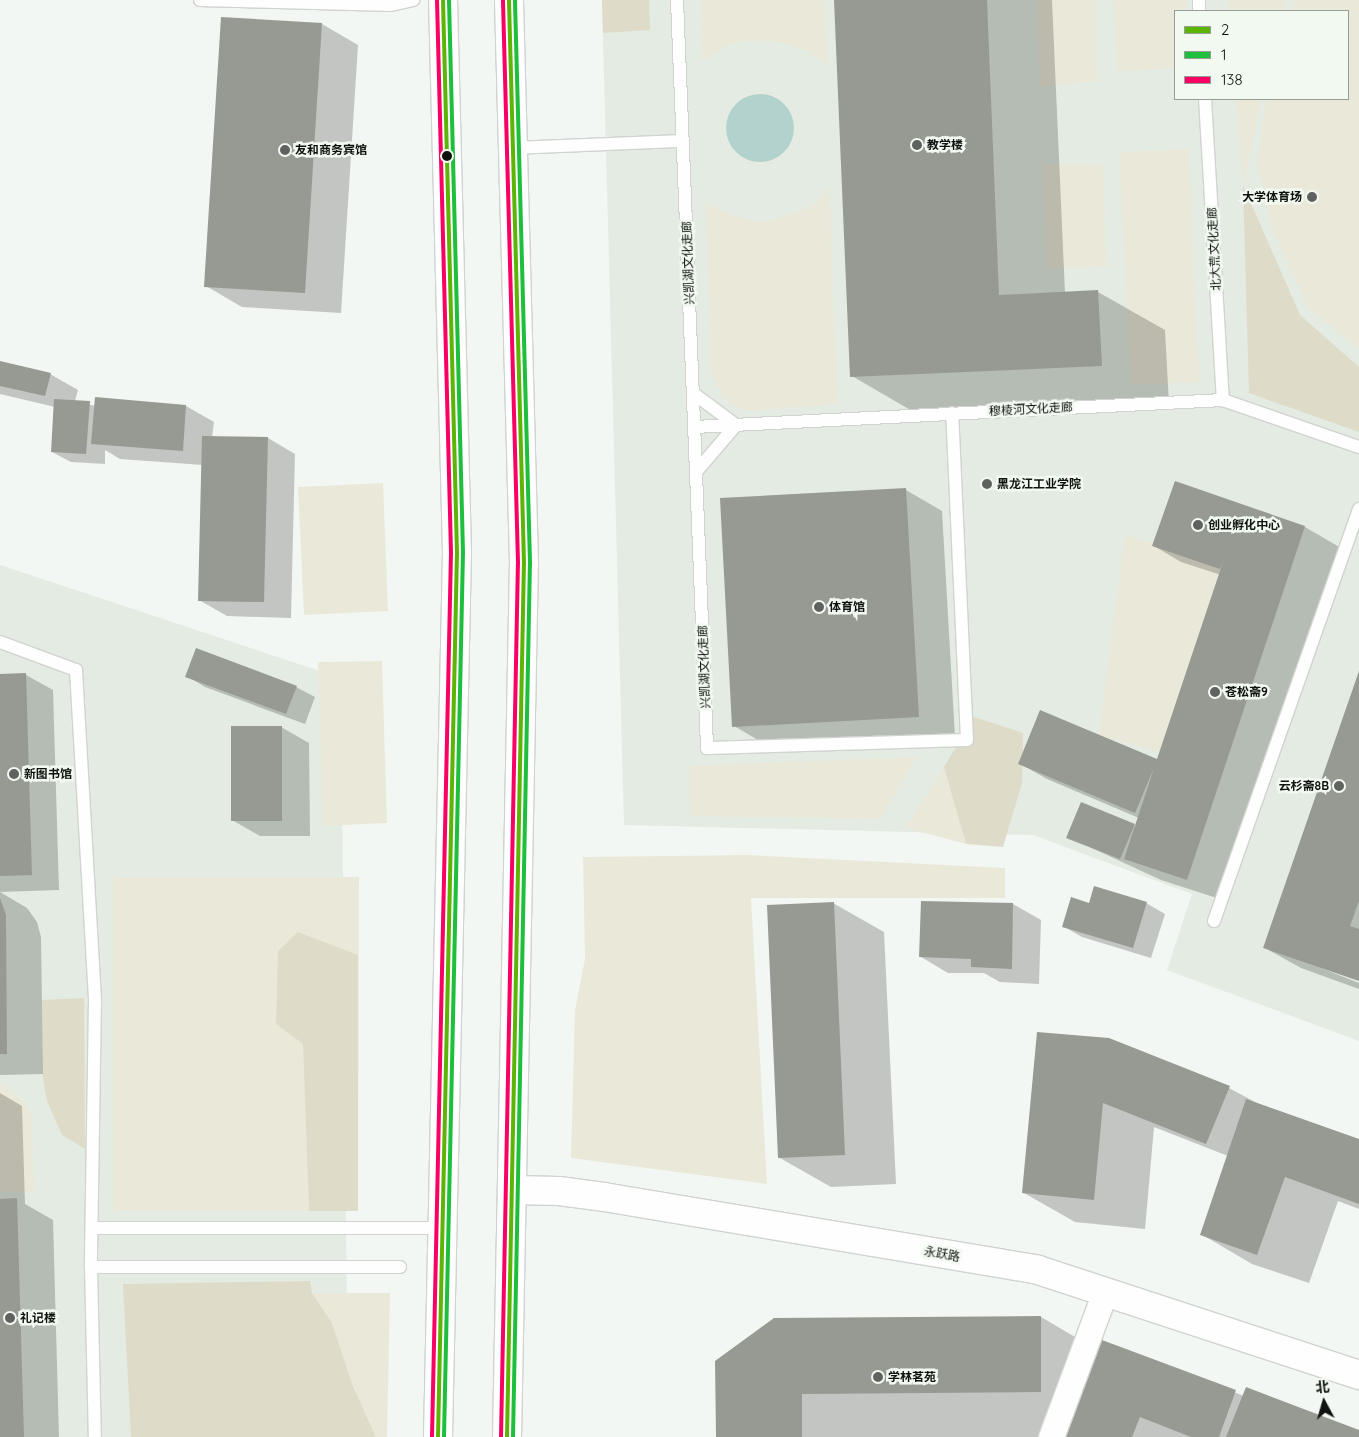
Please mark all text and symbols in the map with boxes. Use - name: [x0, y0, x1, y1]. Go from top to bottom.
- legend: [1174, 10, 1349, 100]
- text: 2: [1221, 20, 1229, 39]
- text: 1: [1221, 45, 1227, 64]
- text: 138: [1221, 70, 1243, 89]
- place label: 教学楼: [927, 138, 963, 152]
- marker: 教学楼: [911, 139, 923, 151]
- place label: 友和商务宾馆: [295, 143, 367, 157]
- marker: 友和商务宾馆: [279, 144, 291, 156]
- unlabelled marker: [442, 151, 452, 161]
- place label: 大学体育场: [1242, 190, 1302, 204]
- marker: 大学体育场: [1306, 191, 1318, 203]
- street label: 北大荒文化走廊: [1205, 207, 1223, 291]
- street label: 兴凯湖文化走廊: [679, 221, 697, 305]
- street label: 穆棱河文化走廊: [989, 400, 1073, 418]
- place label: 黑龙江工业学院: [997, 477, 1081, 491]
- marker: 黑龙江工业学院: [981, 478, 993, 490]
- place label: 创业孵化中心: [1208, 518, 1280, 532]
- marker: 创业孵化中心: [1192, 519, 1204, 531]
- place label: 体育馆: [829, 600, 865, 614]
- marker: 体育馆: [813, 601, 825, 613]
- street label: 兴凯湖文化走廊: [695, 625, 713, 709]
- place label: 苍松斋9: [1225, 685, 1268, 699]
- marker: 苍松斋9: [1209, 686, 1221, 698]
- place label: 新图书馆: [24, 767, 72, 781]
- marker: 新图书馆: [8, 768, 20, 780]
- place label: 云杉斋8B: [1279, 779, 1329, 793]
- marker: 云杉斋8B: [1333, 780, 1345, 792]
- street label: 永跃路: [923, 1244, 961, 1264]
- place label: 礼记楼: [20, 1311, 56, 1325]
- marker: 礼记楼: [4, 1312, 16, 1324]
- place label: 学林茗苑: [888, 1370, 936, 1384]
- marker: 学林茗苑: [872, 1371, 884, 1383]
- north arrow: [1299, 1377, 1349, 1427]
- text: 北: [1315, 1377, 1330, 1397]

